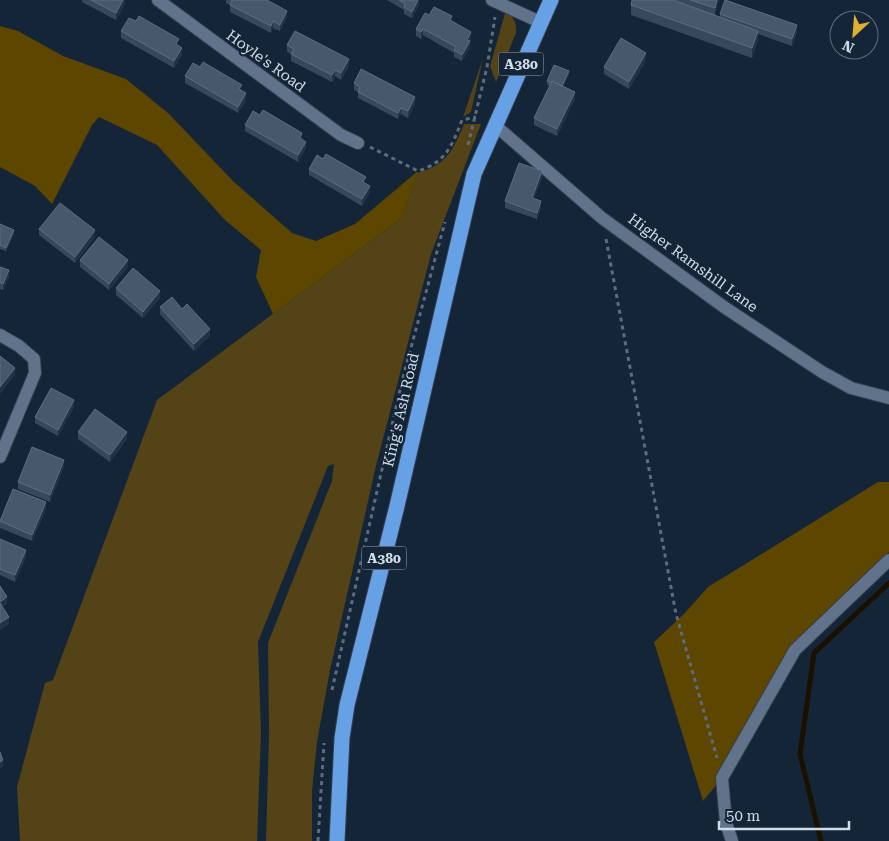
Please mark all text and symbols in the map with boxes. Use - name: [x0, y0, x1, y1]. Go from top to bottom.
- north arrow: [829, 10, 879, 60]
- street label: Hoyle's Road: [223, 26, 309, 96]
- text: N: [840, 37, 857, 56]
- road number: A380: [498, 52, 544, 76]
- street label: Higher Ramshill Lane: [625, 210, 761, 316]
- street label: King's Ash Road: [379, 351, 423, 469]
- road number: A380: [362, 546, 406, 570]
- scale bar: [719, 798, 849, 830]
- text: 50 m: [726, 807, 761, 825]

